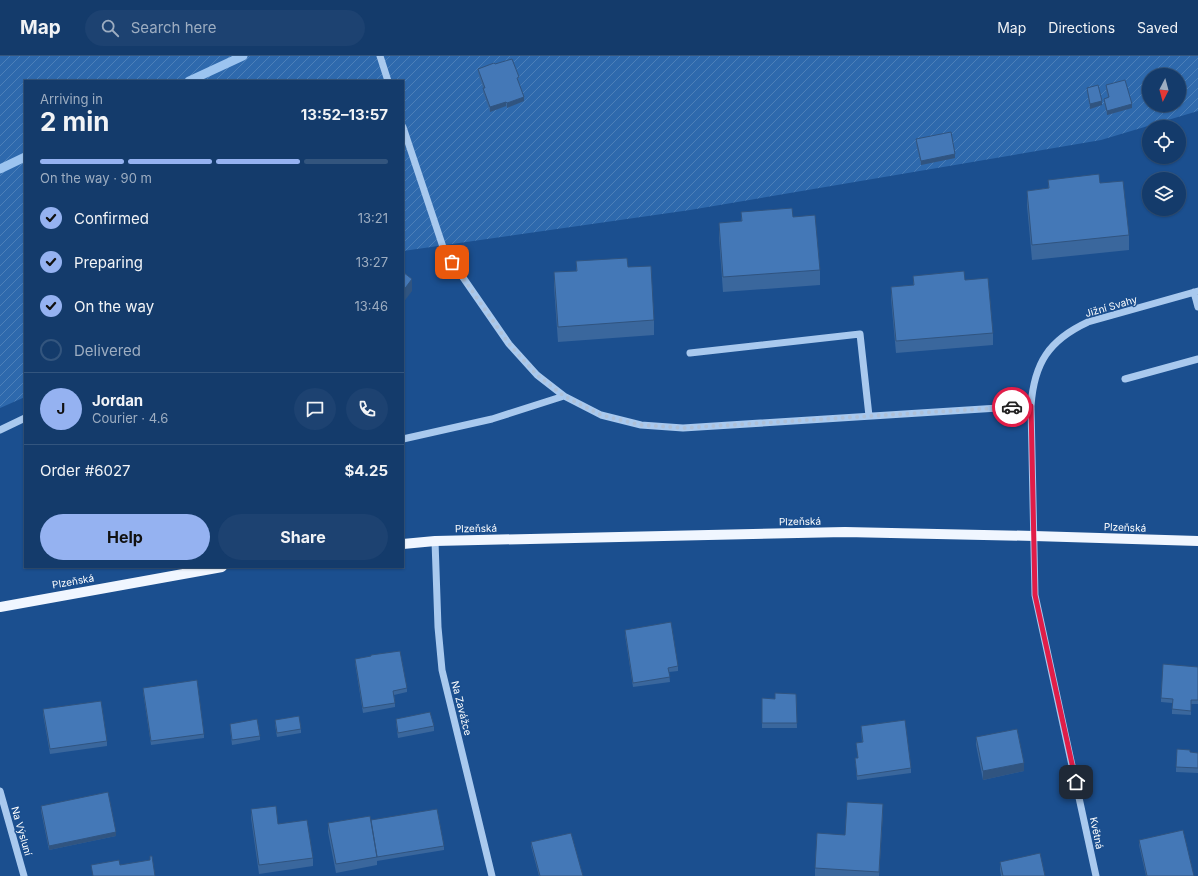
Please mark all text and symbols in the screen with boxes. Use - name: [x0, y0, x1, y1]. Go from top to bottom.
- search box: [85, 10, 365, 46]
- text: Map: [20, 16, 61, 39]
- icon: search: [99, 17, 121, 39]
- text: Search here: [131, 18, 216, 37]
- text: Map: [997, 19, 1026, 36]
- text: Directions: [1048, 19, 1115, 36]
- text: Saved: [1137, 19, 1178, 36]
- north arrow: [1142, 68, 1186, 112]
- map controls: [1142, 68, 1186, 216]
- text: Arriving in: [40, 91, 103, 107]
- text: 13:52–13:57: [301, 105, 388, 124]
- text: 2 min: [40, 106, 110, 137]
- button: locate: [1142, 120, 1186, 164]
- text: On the way · 90 m: [40, 170, 152, 186]
- button: layers: [1142, 172, 1186, 216]
- icon: check: [40, 207, 62, 229]
- text: Confirmed: [74, 209, 149, 228]
- text: 13:21: [358, 210, 388, 226]
- pin: [435, 245, 469, 279]
- icon: check: [40, 251, 62, 273]
- icon: bag: [441, 251, 463, 273]
- text: Preparing: [74, 253, 143, 272]
- text: 13:27: [356, 254, 388, 270]
- street label: Jižní Svahy: [1083, 293, 1139, 319]
- icon: check: [40, 295, 62, 317]
- text: On the way: [74, 297, 154, 316]
- text: 13:46: [354, 298, 388, 314]
- text: Delivered: [74, 341, 141, 360]
- courier: [992, 387, 1032, 427]
- button: chat: [294, 388, 336, 430]
- button: phone: [346, 388, 388, 430]
- text: Jordan: [92, 391, 143, 410]
- icon: car: [1001, 396, 1023, 418]
- text: J: [57, 399, 65, 418]
- text: Courier · 4.6: [92, 410, 168, 426]
- text: Order #6027: [40, 461, 131, 480]
- text: $4.25: [344, 461, 388, 480]
- button: Help: [40, 514, 210, 560]
- button: Share: [218, 514, 388, 560]
- street label: Plzeňská: [779, 515, 821, 527]
- street label: Plzeňská: [1104, 520, 1146, 534]
- street label: Plzeňská: [455, 522, 497, 534]
- street label: Plzeňská: [51, 571, 95, 591]
- street label: Na Zavážce: [449, 679, 475, 737]
- pin: [1059, 765, 1093, 799]
- icon: home: [1065, 771, 1087, 793]
- street label: Na Výsluní: [9, 805, 35, 857]
- street label: Květná: [1088, 816, 1106, 850]

